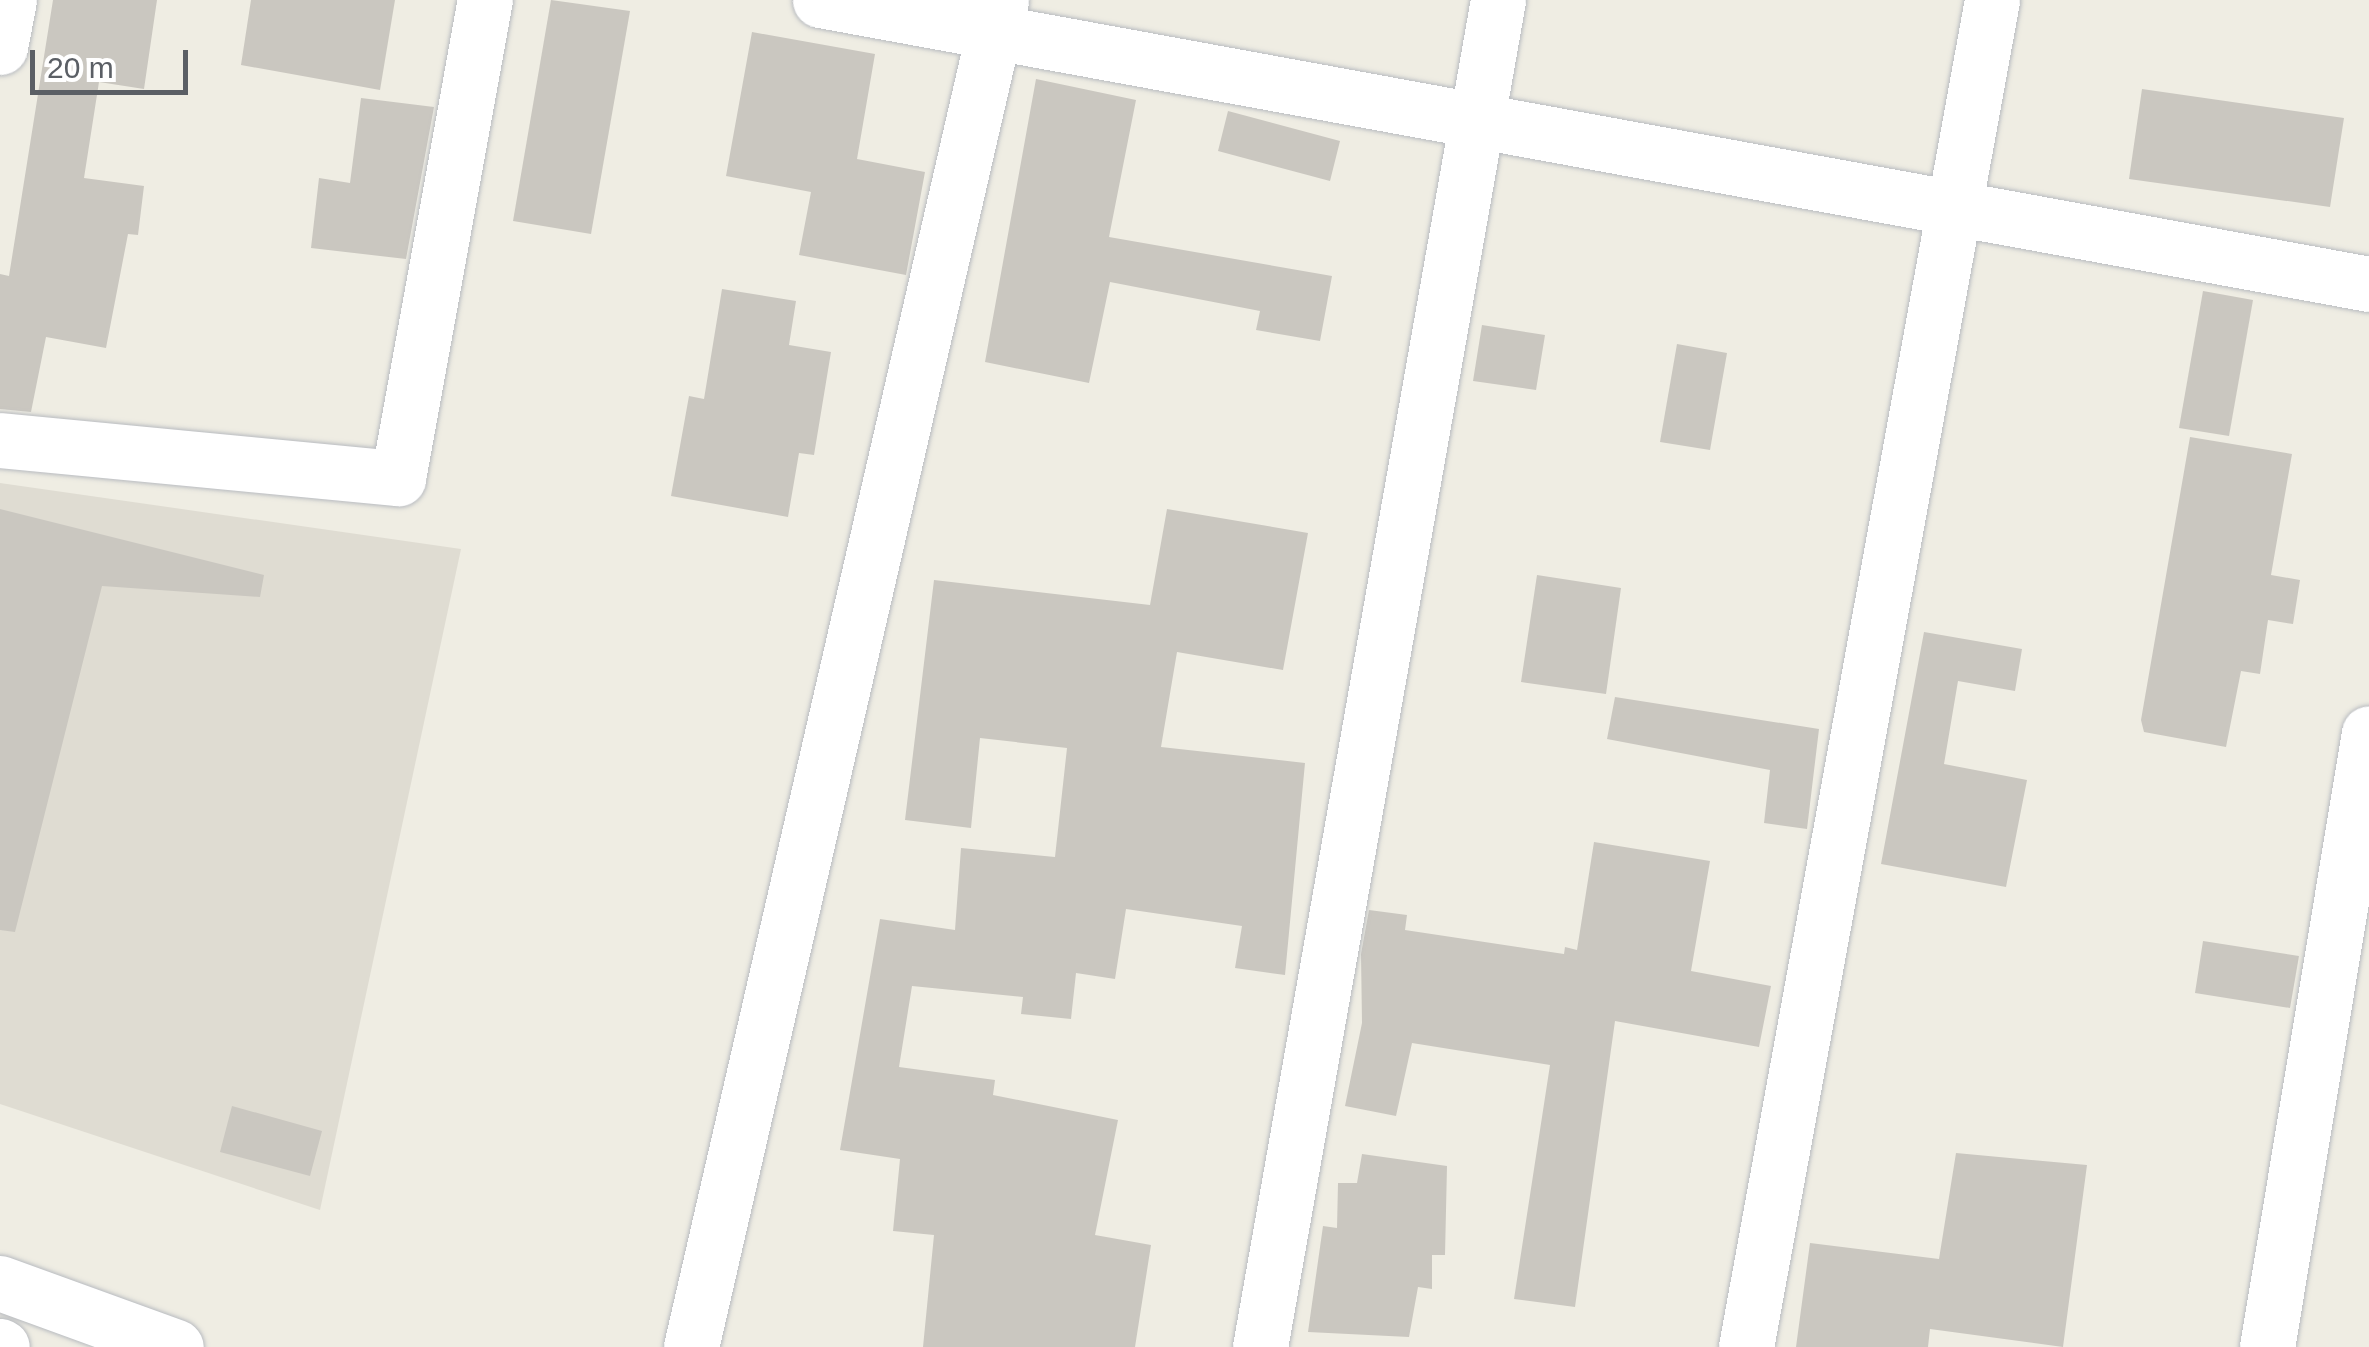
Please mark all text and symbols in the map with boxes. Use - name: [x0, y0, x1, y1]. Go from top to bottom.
- scale bar: [35, 30, 192, 92]
- text: 20 m: [47, 51, 114, 84]

